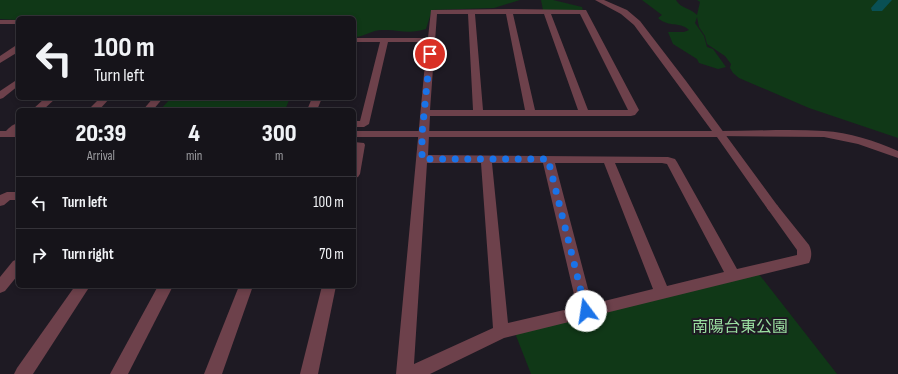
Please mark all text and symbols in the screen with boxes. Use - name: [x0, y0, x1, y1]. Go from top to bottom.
- text: 100 m: [94, 31, 155, 64]
- icon: left: [28, 32, 80, 84]
- pin: [413, 37, 447, 71]
- icon: arrive: [419, 43, 441, 65]
- text: Turn left: [94, 65, 145, 86]
- text: 20:39: [76, 119, 126, 148]
- text: 4: [188, 119, 200, 148]
- text: 300: [262, 119, 296, 148]
- text: Arrival: [87, 148, 115, 164]
- text: min: [186, 148, 202, 164]
- text: m: [275, 148, 283, 164]
- icon: left: [28, 192, 50, 214]
- text: Turn left: [62, 193, 107, 212]
- text: 100 m: [313, 193, 344, 212]
- icon: right: [28, 244, 50, 266]
- text: Turn right: [62, 245, 114, 264]
- text: 70 m: [319, 245, 344, 264]
- position arrow: [565, 290, 607, 332]
- park label: 南陽台東公園: [692, 318, 788, 337]

